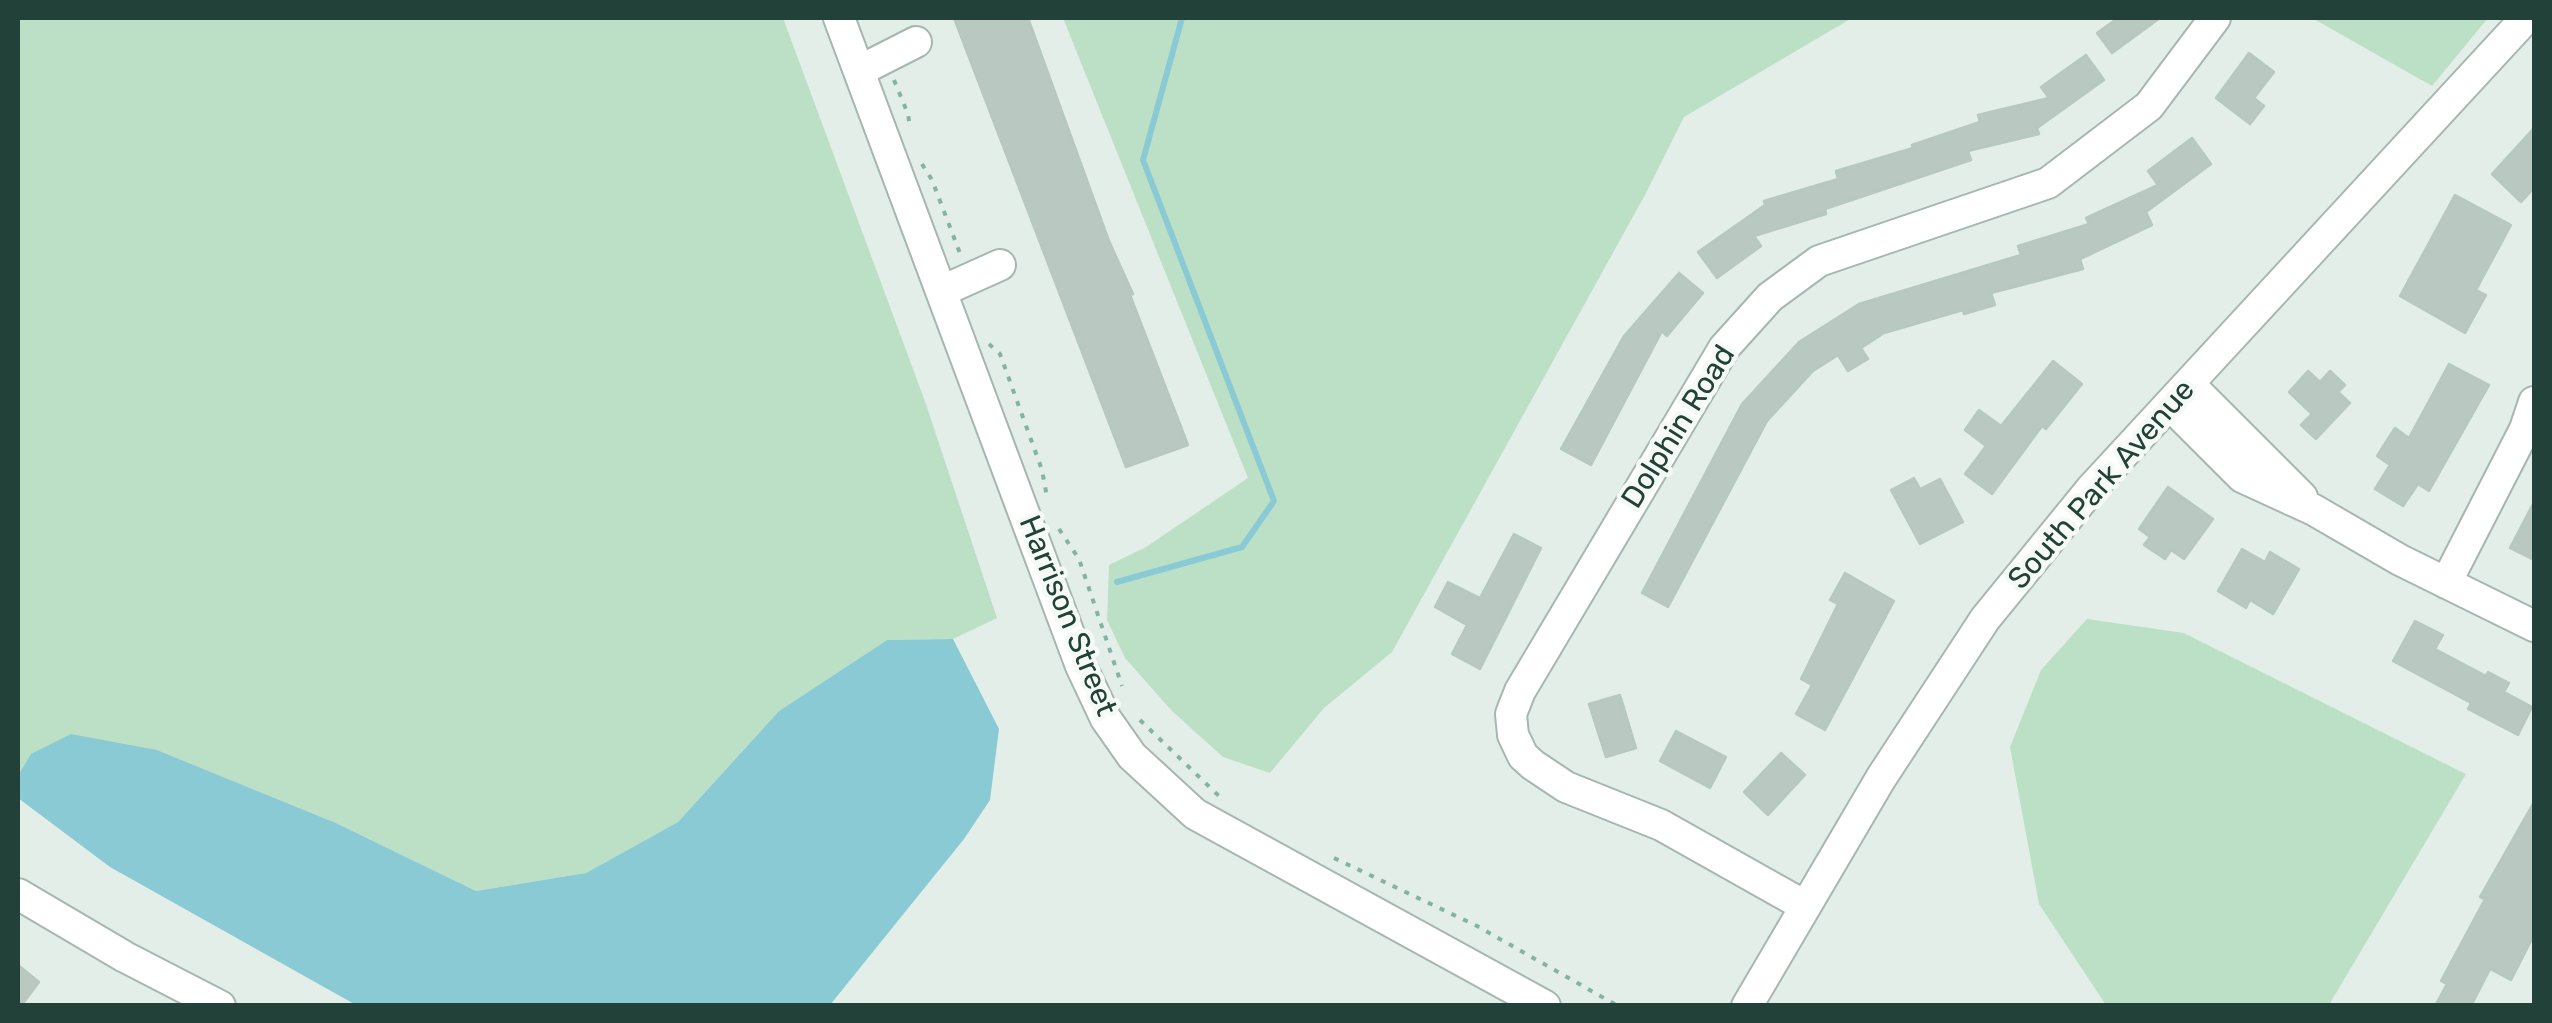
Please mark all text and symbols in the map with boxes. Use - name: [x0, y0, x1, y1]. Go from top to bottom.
- street label: Dolphin Road: [1615, 339, 1743, 515]
- street label: South Park Avenue: [2001, 373, 2203, 597]
- street label: Harrison Street: [1010, 511, 1124, 721]

